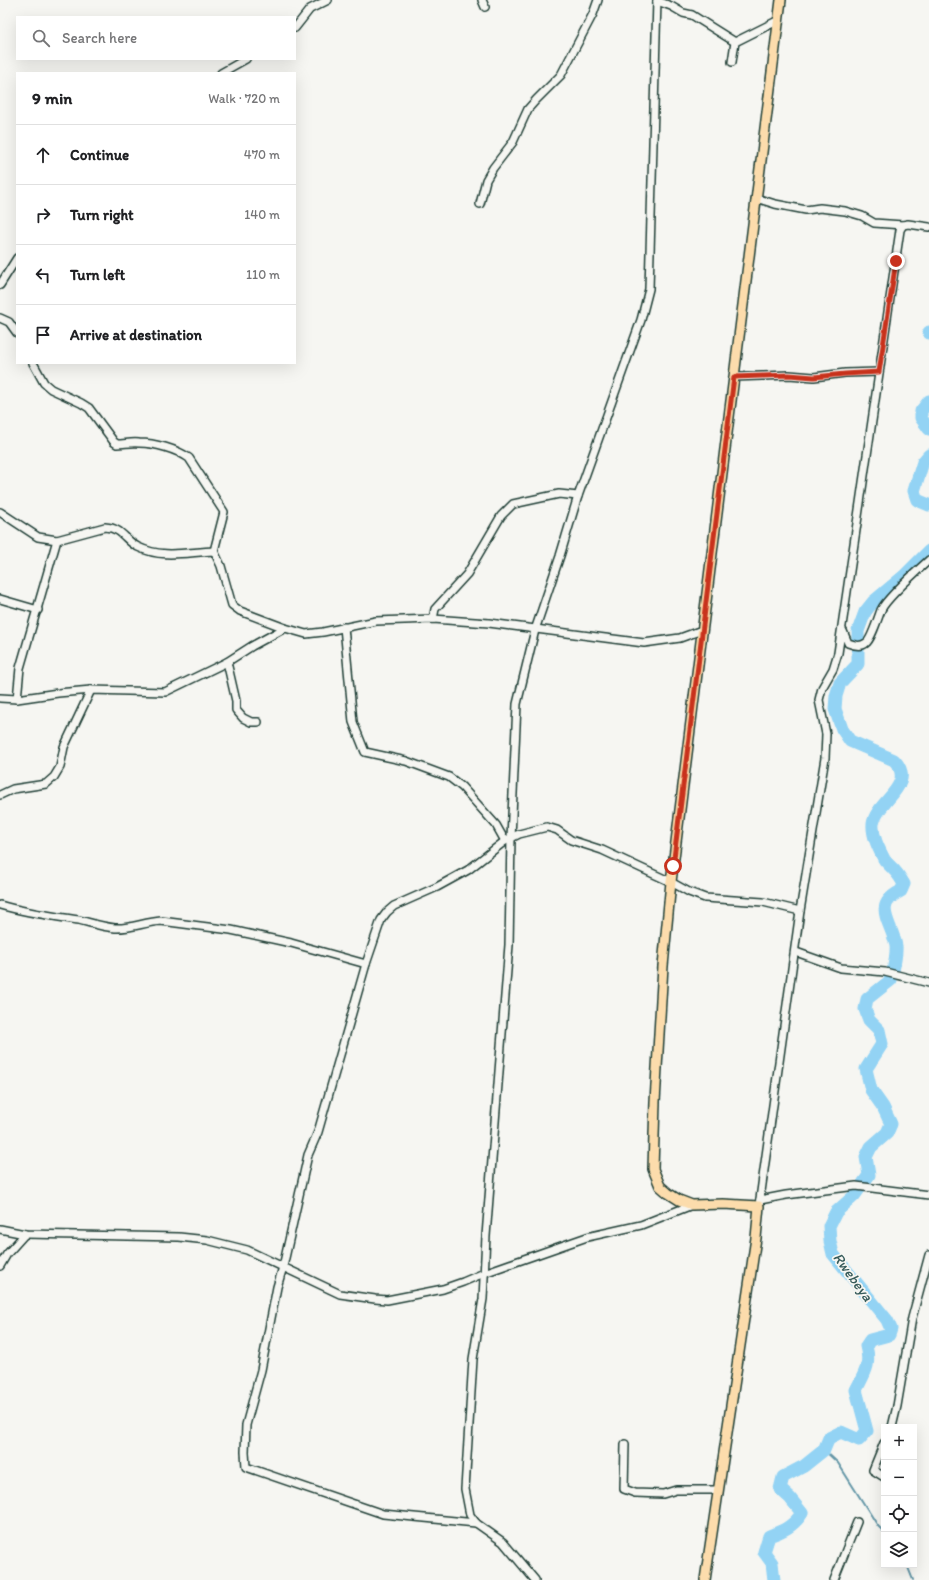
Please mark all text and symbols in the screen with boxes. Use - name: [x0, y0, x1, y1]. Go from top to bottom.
- search box: [16, 16, 296, 60]
- icon: search: [30, 27, 52, 49]
- text: Search here: [62, 29, 137, 47]
- text: 9 min: [32, 88, 72, 108]
- text: Walk · 720 m: [208, 91, 280, 106]
- icon: ahead: [32, 144, 54, 166]
- text: Continue: [70, 146, 129, 164]
- text: 470 m: [244, 147, 280, 162]
- icon: right: [32, 204, 54, 226]
- text: Turn right: [70, 206, 134, 224]
- text: 140 m: [244, 207, 280, 222]
- route end: [887, 252, 905, 270]
- icon: left: [32, 264, 54, 286]
- text: Turn left: [70, 266, 125, 284]
- text: 110 m: [246, 267, 280, 282]
- icon: arrive: [32, 324, 54, 346]
- text: Arrive at destination: [70, 326, 202, 344]
- route start: [664, 857, 682, 875]
- water label: Rwebeya: [829, 1249, 877, 1305]
- map controls: [881, 1424, 917, 1568]
- button: +: [881, 1424, 917, 1460]
- button: −: [881, 1460, 917, 1496]
- button: locate: [881, 1496, 917, 1532]
- button: layers: [881, 1532, 917, 1568]

